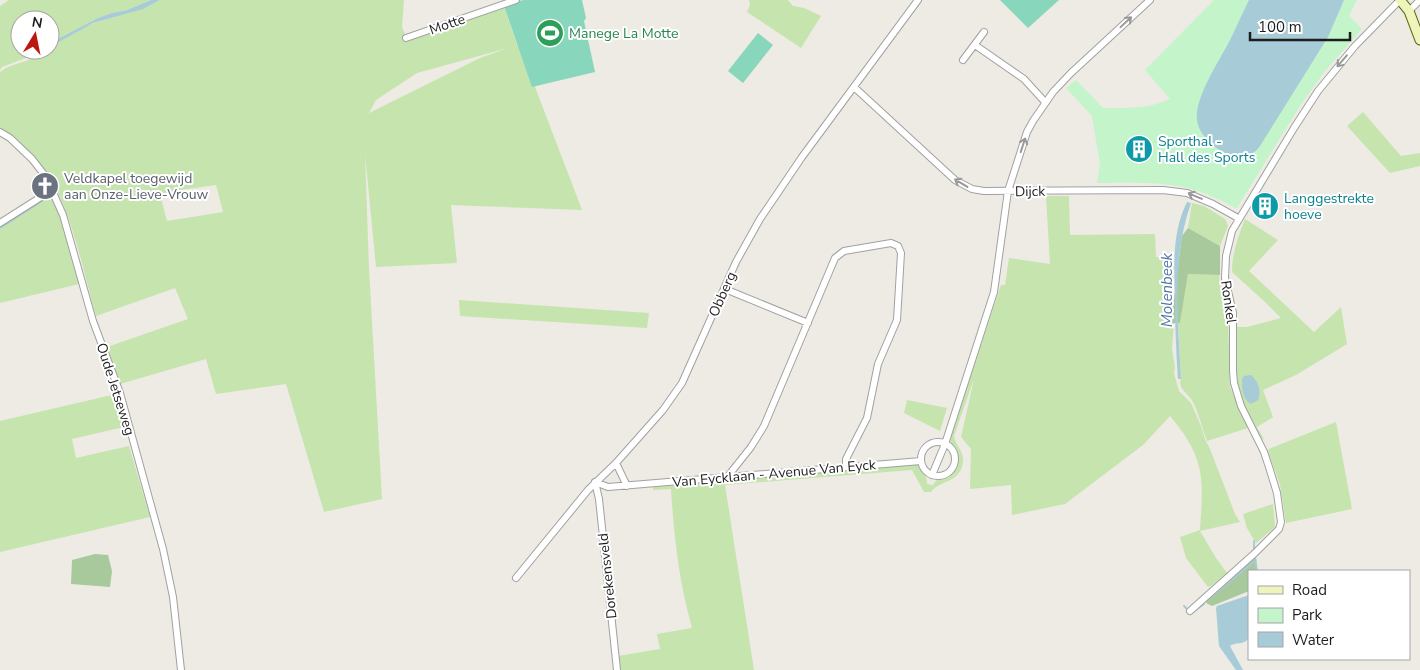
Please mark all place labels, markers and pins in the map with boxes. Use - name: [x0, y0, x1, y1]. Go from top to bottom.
- sports icon: Manege La Motte: [535, 18, 565, 48]
- place label: Manege La Motte: [569, 24, 678, 43]
- place label: Sporthal - Hall des Sports: [1158, 132, 1256, 167]
- building icon: Sporthal - Hall des Sports: [1124, 134, 1154, 164]
- place label: Veldkapel toegewijd aan Onze-Lieve-Vrouw: [63, 169, 209, 204]
- church icon: Veldkapel toegewijd aan Onze-Lieve-Vrouw: [30, 171, 60, 201]
- place label: Langgestrekte hoeve: [1284, 189, 1374, 224]
- building icon: Langgestrekte hoeve: [1250, 191, 1280, 221]

